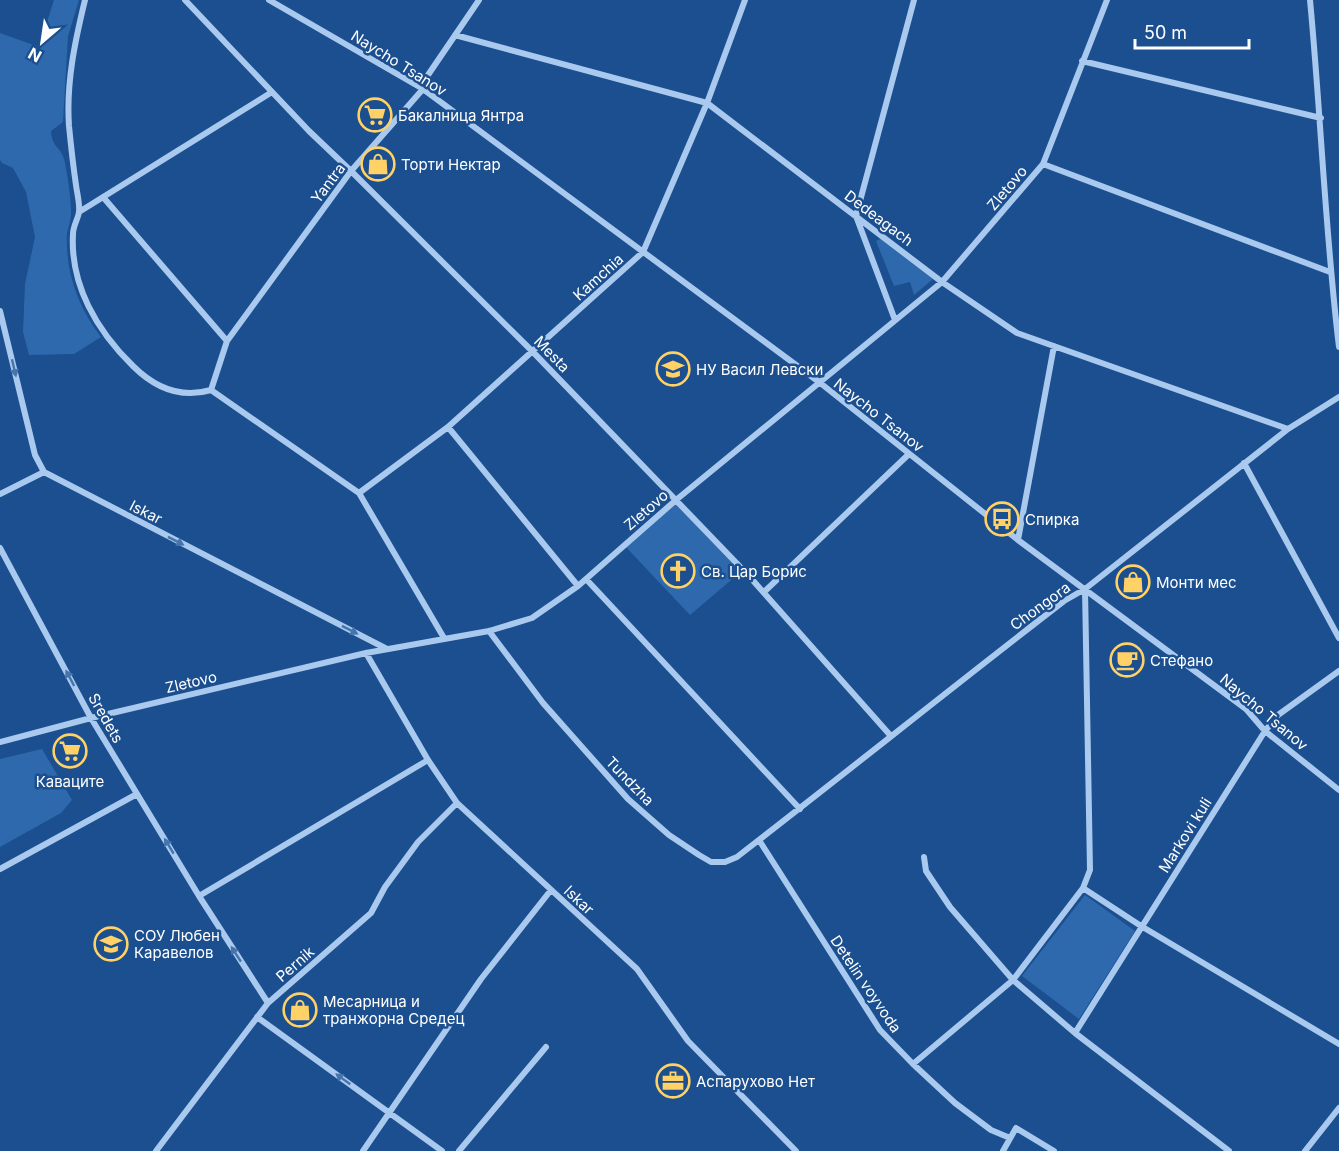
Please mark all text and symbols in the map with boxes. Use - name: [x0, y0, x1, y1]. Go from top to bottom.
- north arrow: [12, 12, 72, 72]
- scale bar: [1135, 12, 1249, 50]
- text: 50 m: [1144, 22, 1187, 43]
- street label: Naycho Tsanov: [348, 26, 451, 100]
- text: N: [25, 43, 45, 67]
- supermarket icon: Бакалница Янтра: [357, 97, 393, 133]
- place label: Бакалница Янтра: [398, 106, 524, 125]
- shop icon: Торти Нектар: [360, 146, 396, 182]
- place label: Торти Нектар: [401, 155, 501, 174]
- street label: Yantra: [307, 159, 349, 207]
- street label: Zletovo: [983, 162, 1031, 214]
- street label: Dedeagach: [841, 186, 917, 250]
- street label: Kamchia: [569, 249, 627, 305]
- street label: Mesta: [530, 332, 574, 376]
- school or university icon: НУ Васил Левски: [655, 351, 691, 387]
- one-way arrow: [10, 359, 19, 378]
- place label: НУ Васил Левски: [696, 360, 823, 379]
- street label: Naycho Tsanov: [830, 374, 928, 456]
- street label: Zletovo: [620, 486, 672, 534]
- street label: Iskar: [126, 496, 166, 528]
- bus stop icon: Спирка: [984, 501, 1020, 537]
- place label: Спирка: [1025, 510, 1079, 529]
- one-way arrow: [168, 536, 185, 546]
- church icon: Св. Цар Борис: [660, 553, 696, 589]
- place label: Св. Цар Борис: [701, 562, 807, 581]
- shop icon: Монти мес: [1115, 564, 1151, 600]
- place label: Монти мес: [1156, 573, 1237, 592]
- street label: Chongora: [1006, 578, 1074, 634]
- one-way arrow: [341, 625, 358, 635]
- cafe icon: Стефано: [1109, 642, 1145, 678]
- place label: Стефано: [1150, 651, 1213, 670]
- street label: Zletovo: [163, 667, 219, 697]
- one-way arrow: [65, 670, 75, 687]
- street label: Naycho Tsanov: [1216, 670, 1312, 755]
- street label: Sredets: [84, 690, 128, 746]
- supermarket icon: Каваците: [52, 733, 88, 769]
- street label: Tundzha: [602, 752, 658, 810]
- place label: Каваците: [36, 772, 104, 791]
- street label: Markovi kuli: [1154, 794, 1216, 876]
- one-way arrow: [163, 838, 174, 854]
- street label: Iskar: [560, 881, 598, 919]
- school or university icon: СОУ Любен Каравелов: [93, 926, 129, 962]
- place label: СОУ Любен Каравелов: [134, 926, 220, 962]
- street label: Detelin voyvoda: [826, 932, 906, 1036]
- street label: Pernik: [272, 942, 319, 986]
- one-way arrow: [231, 946, 242, 962]
- shop icon: Месарница и транжорна Средец: [282, 992, 318, 1028]
- place label: Месарница и транжорна Средец: [323, 992, 464, 1028]
- office icon: Аспарухово Нет: [655, 1063, 691, 1099]
- place label: Аспарухово Нет: [696, 1072, 815, 1091]
- one-way arrow: [336, 1074, 351, 1086]

